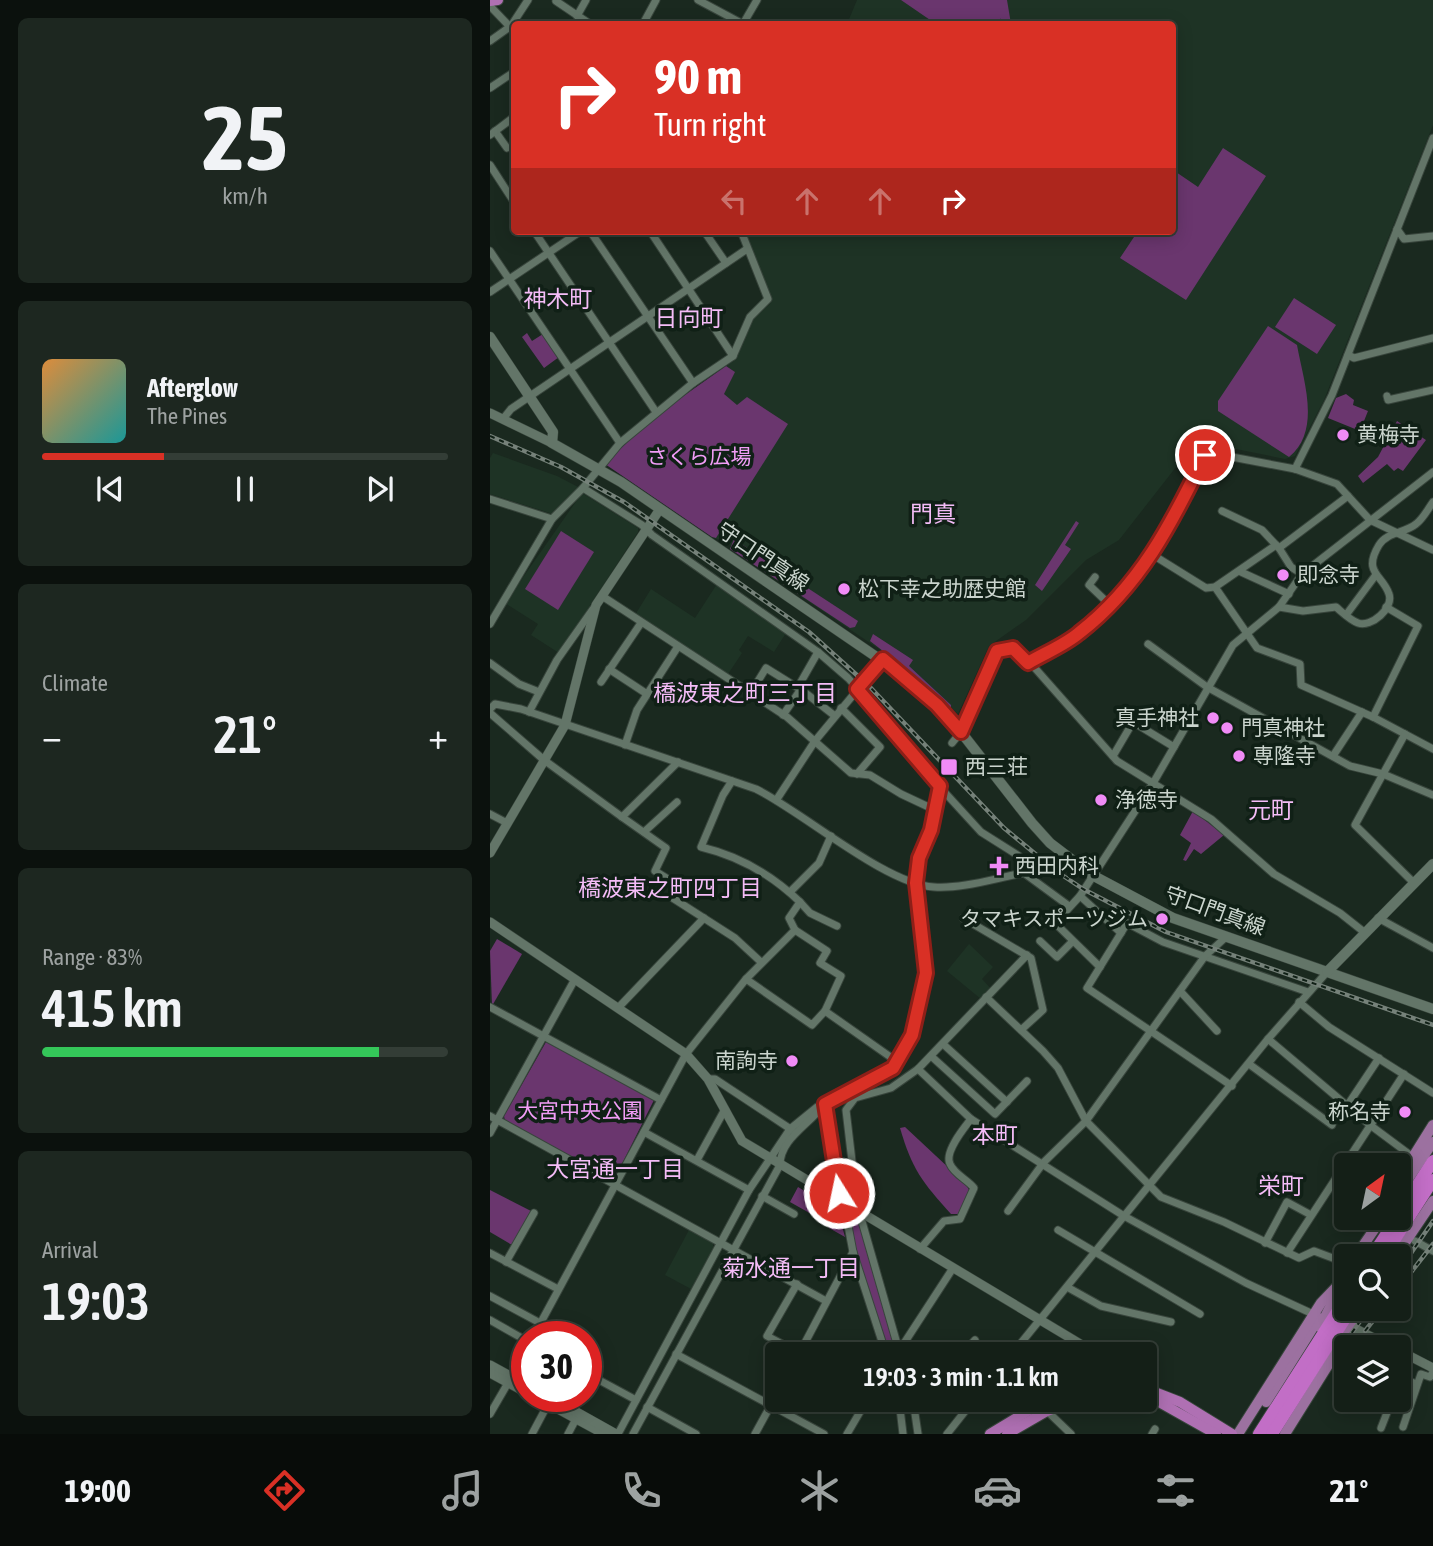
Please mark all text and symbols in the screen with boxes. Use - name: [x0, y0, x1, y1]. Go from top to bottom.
- text: 90 m: [654, 48, 742, 104]
- icon: right: [539, 49, 630, 140]
- text: 25: [202, 85, 288, 189]
- text: Turn right: [654, 106, 767, 143]
- icon: left: [715, 182, 753, 220]
- icon: ahead: [788, 182, 826, 220]
- icon: ahead: [861, 182, 899, 220]
- icon: right: [934, 182, 972, 220]
- text: km/h: [222, 183, 268, 209]
- district label: 神木町: [524, 286, 593, 312]
- district label: 日向町: [655, 305, 724, 331]
- text: Afterglow: [147, 373, 238, 403]
- text: The Pines: [147, 403, 227, 429]
- place label: 黄梅寺: [1357, 422, 1420, 446]
- pin: [1175, 425, 1235, 485]
- marker: 黄梅寺: [1335, 427, 1351, 443]
- icon: arrive: [1186, 436, 1224, 474]
- park label: さくら広場: [647, 444, 752, 468]
- icon: previous: [91, 470, 129, 508]
- icon: pause: [226, 470, 264, 508]
- icon: next: [361, 470, 399, 508]
- district label: 門真: [910, 501, 956, 527]
- street label: 守口門真線: [713, 517, 814, 595]
- place label: 即念寺: [1297, 562, 1360, 586]
- marker: 即念寺: [1275, 567, 1291, 583]
- place label: 松下幸之助歴史館: [858, 576, 1026, 600]
- marker: 松下幸之助歴史館: [836, 581, 852, 597]
- text: Climate: [42, 670, 108, 696]
- district label: 橋波東之町三丁目: [653, 680, 837, 706]
- text: 21°: [213, 704, 277, 764]
- place label: 真手神社: [1115, 705, 1199, 729]
- marker: 真手神社: [1205, 710, 1221, 726]
- text: −: [42, 714, 62, 757]
- text: +: [428, 714, 448, 757]
- place label: 門真神社: [1241, 715, 1325, 739]
- marker: 門真神社: [1219, 720, 1235, 736]
- place label: 専隆寺: [1253, 743, 1316, 767]
- marker: 専隆寺: [1231, 748, 1247, 764]
- place label: 西三荘: [965, 754, 1028, 778]
- marker: 西三荘: [939, 757, 959, 777]
- place label: 浄徳寺: [1115, 787, 1178, 811]
- marker: 浄徳寺: [1093, 792, 1109, 808]
- district label: 元町: [1248, 797, 1294, 823]
- place label: 西田内科: [1015, 853, 1099, 877]
- marker: 西田内科: [989, 856, 1009, 876]
- district label: 橋波東之町四丁目: [578, 875, 762, 901]
- street label: 守口門真線: [1162, 881, 1269, 939]
- place label: タマキスポーツジム: [960, 906, 1148, 930]
- marker: タマキスポーツジム: [1154, 911, 1170, 927]
- text: Range · 83%: [42, 944, 142, 970]
- text: 415 km: [42, 978, 183, 1038]
- place label: 南詢寺: [715, 1048, 778, 1072]
- marker: 南詢寺: [784, 1053, 800, 1069]
- park label: 大宮中央公園: [517, 1098, 643, 1122]
- place label: 称名寺: [1328, 1099, 1391, 1123]
- marker: 称名寺: [1397, 1104, 1413, 1120]
- district label: 本町: [972, 1122, 1018, 1148]
- north arrow: [1334, 1153, 1410, 1230]
- map controls: [1334, 1153, 1411, 1412]
- district label: 大宮通一丁目: [546, 1156, 684, 1182]
- position arrow: [802, 1156, 876, 1230]
- district label: 栄町: [1258, 1173, 1304, 1199]
- text: Arrival: [42, 1237, 98, 1263]
- button: search: [1334, 1244, 1411, 1321]
- district label: 菊水通一丁目: [722, 1255, 860, 1281]
- text: 19:03: [42, 1271, 150, 1331]
- speed limit sign: 30: [511, 1321, 602, 1412]
- button: layers: [1334, 1335, 1411, 1412]
- text: 19:03 · 3 min · 1.1 km: [863, 1362, 1059, 1392]
- icon: directions: [260, 1466, 309, 1515]
- icon: music: [438, 1466, 487, 1515]
- icon: phone: [617, 1466, 666, 1515]
- icon: climate: [795, 1466, 844, 1515]
- icon: car: [973, 1466, 1022, 1515]
- icon: filters: [1151, 1466, 1200, 1515]
- text: 19:00: [65, 1472, 131, 1509]
- text: 21°: [1329, 1472, 1368, 1509]

